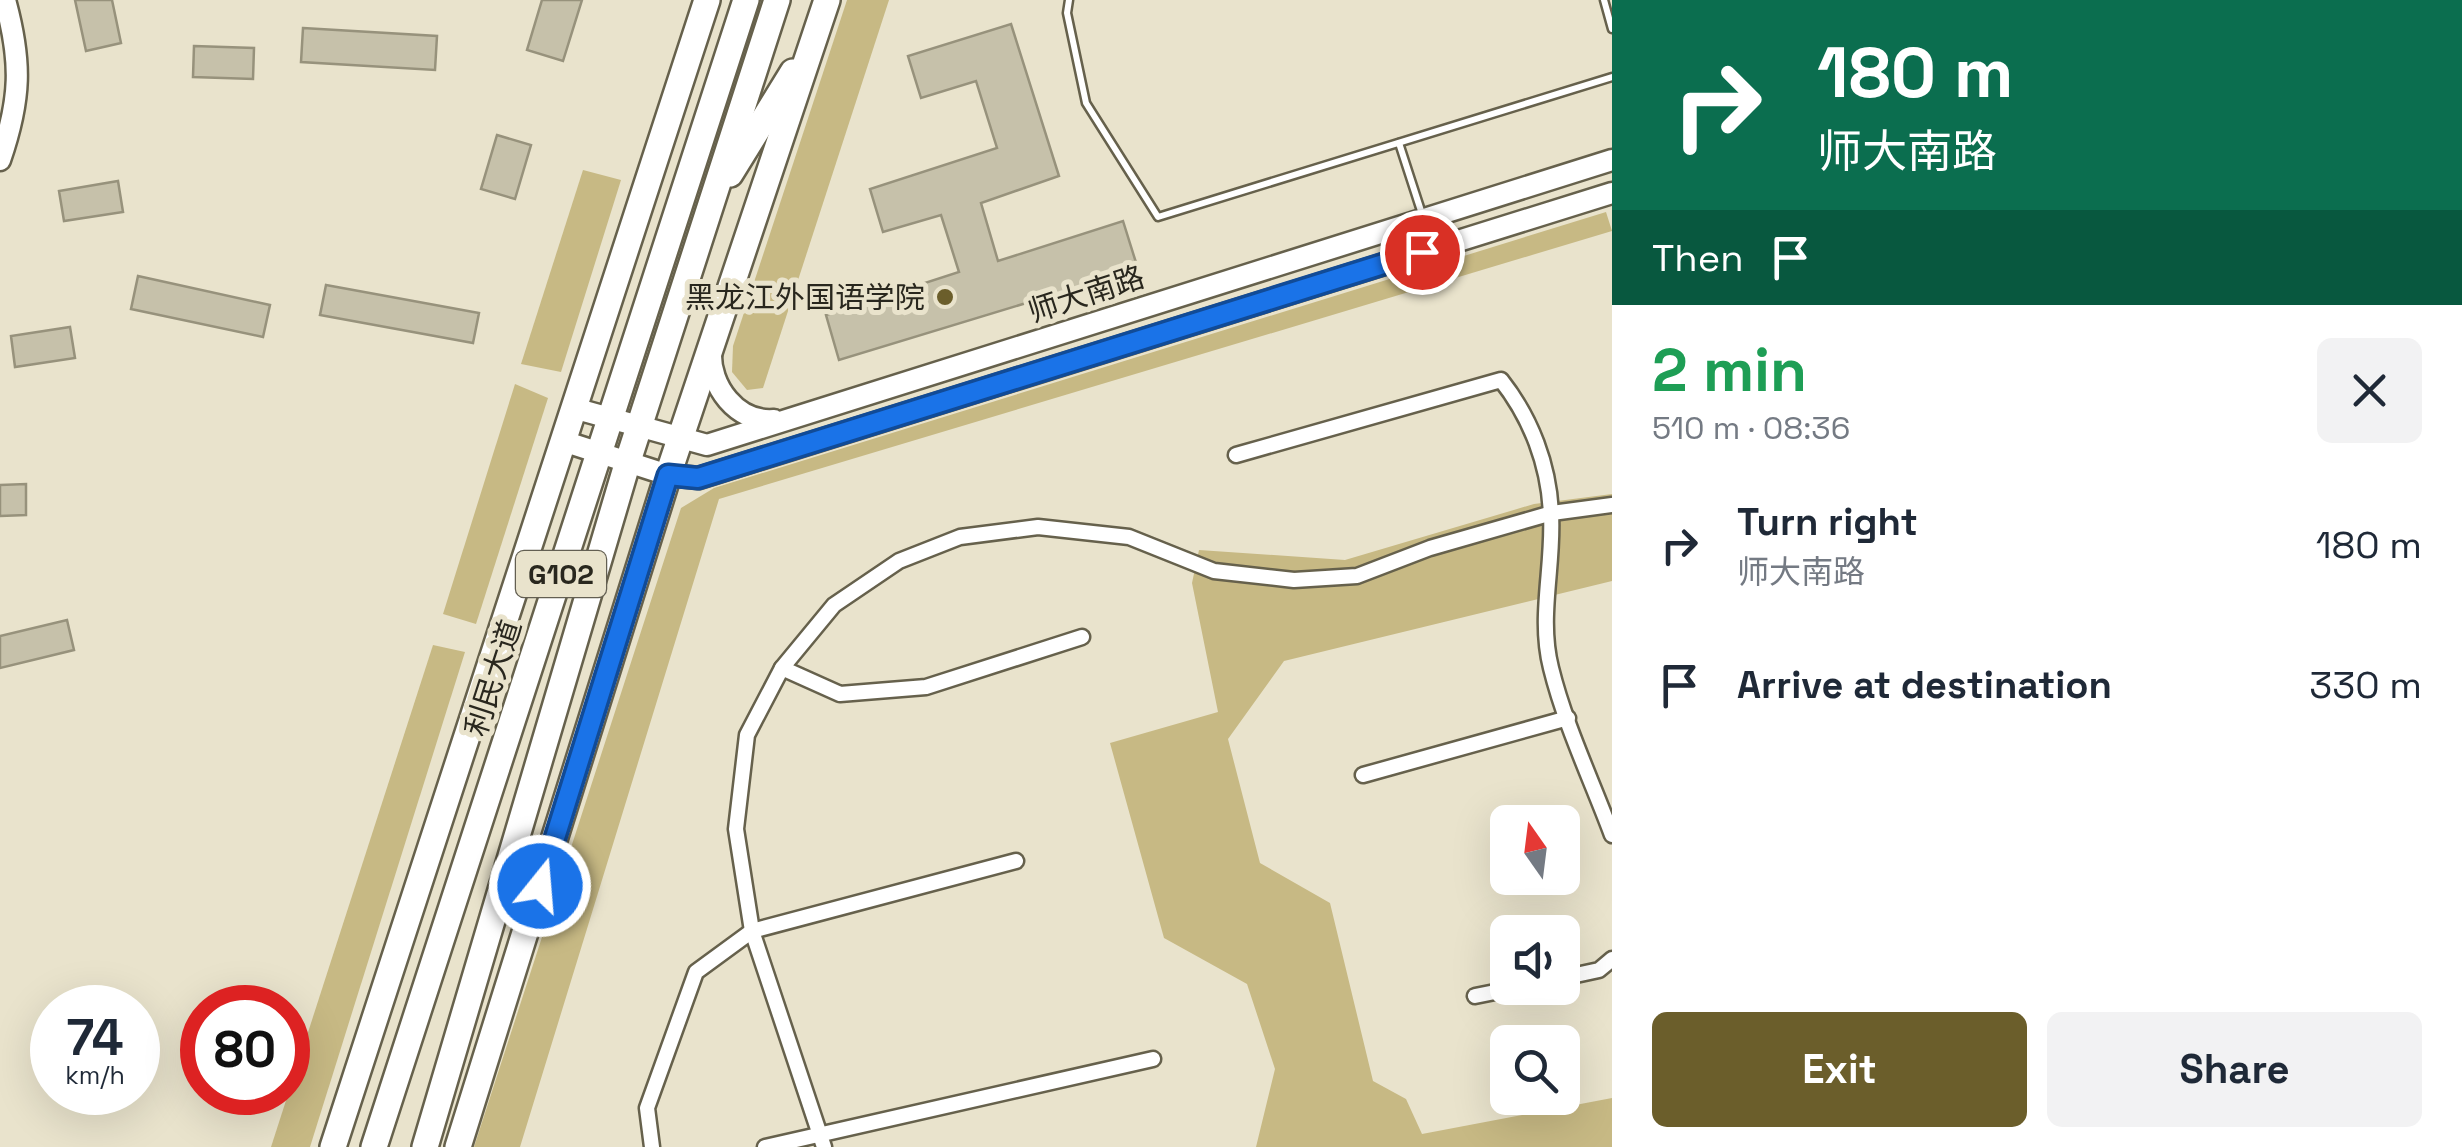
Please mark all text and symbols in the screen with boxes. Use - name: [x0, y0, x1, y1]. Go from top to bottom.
- text: 180 m: [1817, 28, 2014, 117]
- icon: right: [1652, 40, 1782, 170]
- text: 师大南路: [1817, 123, 1997, 180]
- pin: [1380, 210, 1465, 295]
- icon: arrive: [1395, 225, 1450, 280]
- icon: arrive: [1763, 230, 1818, 285]
- text: Then: [1652, 234, 1743, 282]
- street label: 师大南路: [1023, 257, 1149, 331]
- place label: 黑龙江外国语学院: [685, 278, 925, 317]
- marker: 黑龙江外国语学院: [934, 286, 956, 308]
- text: 2 min: [1652, 332, 1807, 409]
- button: close: [2317, 338, 2422, 443]
- text: 510 m · 08:36: [1652, 408, 1850, 448]
- text: Turn right: [1737, 498, 1918, 546]
- icon: right: [1652, 518, 1707, 573]
- text: 180 m: [2316, 521, 2422, 569]
- road number: G102: [516, 551, 606, 597]
- text: 师大南路: [1737, 552, 1865, 592]
- street label: 利民大道: [456, 615, 530, 741]
- icon: arrive: [1652, 658, 1707, 713]
- text: Arrive at destination: [1737, 661, 2112, 709]
- text: 330 m: [2309, 661, 2422, 709]
- north arrow: [1490, 805, 1580, 895]
- map controls: [1490, 805, 1580, 1115]
- position arrow: [488, 834, 592, 938]
- button: sound: [1490, 915, 1580, 1005]
- speed limit sign: 80: [180, 985, 310, 1115]
- text: 74: [66, 1006, 124, 1070]
- button: Exit: [1652, 1012, 2027, 1127]
- button: Share: [2047, 1012, 2422, 1127]
- button: search: [1490, 1025, 1580, 1115]
- text: km/h: [65, 1059, 125, 1091]

